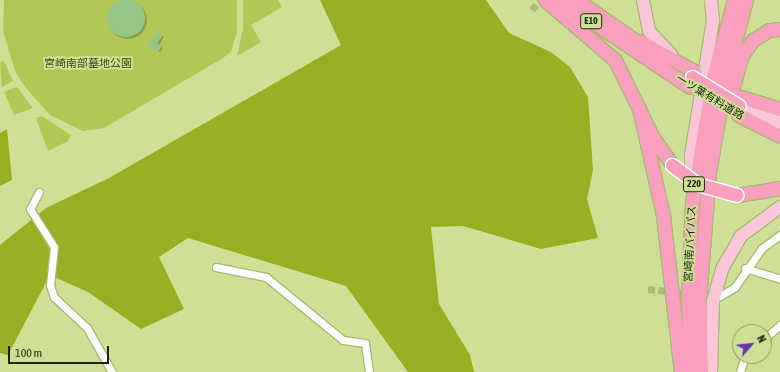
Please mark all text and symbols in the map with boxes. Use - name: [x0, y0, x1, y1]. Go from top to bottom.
- road number: E10: [580, 13, 602, 29]
- park label: 宮崎南部墓地公園: [44, 56, 132, 70]
- street label: 一ツ葉有料道路: [674, 72, 746, 122]
- road number: 220: [682, 176, 706, 192]
- street label: 宮崎南バイパス: [681, 205, 699, 283]
- north arrow: [732, 324, 772, 364]
- text: N: [755, 333, 769, 345]
- scale bar: [10, 338, 111, 364]
- text: 100 m: [15, 346, 42, 360]

